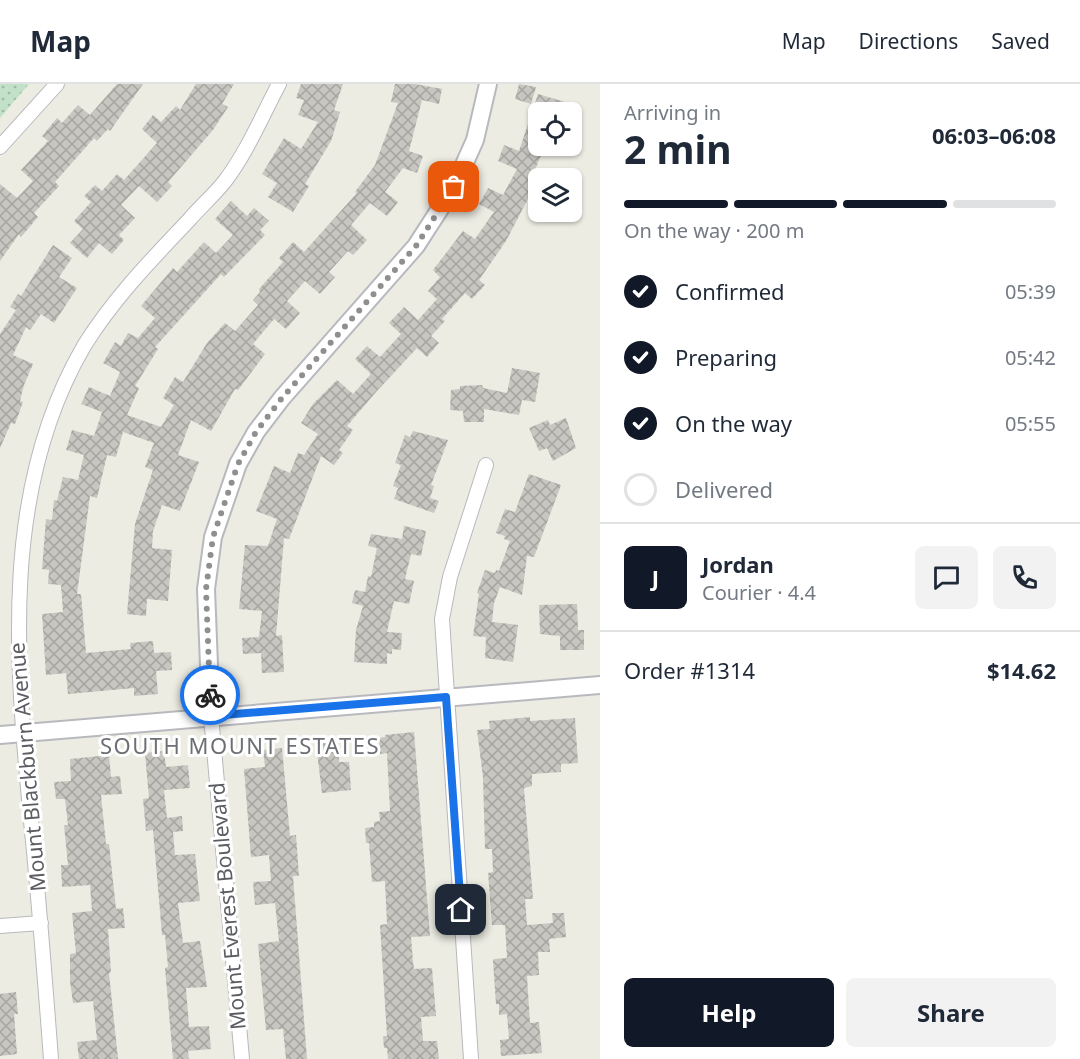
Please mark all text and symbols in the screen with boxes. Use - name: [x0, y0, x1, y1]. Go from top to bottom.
- text: Map: [30, 22, 91, 60]
- text: Map: [782, 27, 826, 55]
- text: Directions: [859, 27, 958, 55]
- text: Saved: [991, 27, 1050, 55]
- text: Arriving in: [624, 99, 721, 126]
- map controls: [528, 102, 582, 222]
- button: locate: [528, 102, 582, 156]
- text: 06:03–06:08: [932, 120, 1056, 150]
- text: 2 min: [624, 122, 731, 175]
- pin: [428, 161, 479, 212]
- button: layers: [528, 168, 582, 222]
- icon: bag: [437, 170, 470, 203]
- text: On the way · 200 m: [624, 217, 804, 244]
- icon: check: [624, 275, 657, 308]
- text: Confirmed: [675, 276, 785, 306]
- text: 05:39: [1005, 278, 1056, 305]
- icon: check: [624, 341, 657, 374]
- text: Preparing: [675, 342, 777, 372]
- text: 05:42: [1005, 344, 1056, 371]
- icon: check: [624, 407, 657, 440]
- text: On the way: [675, 408, 792, 438]
- text: 05:55: [1005, 410, 1056, 437]
- text: Delivered: [675, 474, 773, 504]
- button: chat: [915, 546, 978, 609]
- button: phone: [993, 546, 1056, 609]
- text: Jordan: [702, 549, 774, 579]
- text: J: [652, 562, 659, 592]
- text: Courier · 4.4: [702, 579, 816, 606]
- street label: Mount Blackburn Avenue: [2, 642, 52, 893]
- text: Order #1314: [624, 655, 755, 685]
- text: $14.62: [987, 655, 1056, 685]
- courier: [180, 665, 240, 725]
- icon: bike: [194, 679, 227, 712]
- district label: SOUTH MOUNT ESTATES: [100, 730, 380, 760]
- street label: Mount Everest Boulevard: [202, 781, 252, 1031]
- pin: [435, 884, 486, 935]
- icon: home: [444, 893, 477, 926]
- button: Help: [624, 978, 834, 1047]
- button: Share: [846, 978, 1056, 1047]

